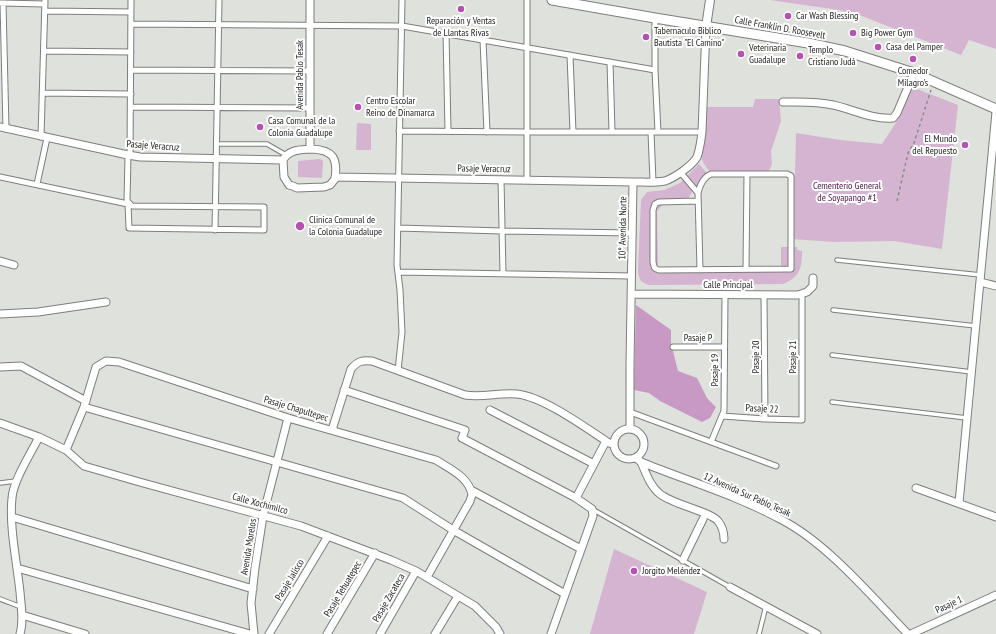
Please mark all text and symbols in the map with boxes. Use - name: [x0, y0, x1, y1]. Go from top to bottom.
- marker: Reparación y Ventas de Llantas Rivas: [456, 4, 466, 14]
- place label: Car Wash Blessing: [796, 10, 858, 22]
- marker: Car Wash Blessing: [783, 11, 793, 21]
- street label: Calle Franklin D. Roosevelt: [734, 14, 826, 42]
- place label: Reparación y Ventas de Llantas Rivas: [427, 15, 495, 38]
- place label: Tabernaculo Biblico Bautista "El Camino": [654, 25, 724, 48]
- place label: Big Power Gym: [861, 27, 913, 39]
- marker: Big Power Gym: [848, 28, 858, 38]
- marker: Tabernaculo Biblico Bautista "El Camino": [641, 32, 651, 42]
- street label: Avenida Pablo Tesak: [294, 40, 306, 110]
- place label: Casa del Pamper: [886, 41, 943, 53]
- place label: Veterinaria Guadalupe: [749, 42, 786, 66]
- marker: Casa del Pamper: [873, 42, 883, 52]
- place label: Templo Cristiano Judá: [808, 44, 856, 68]
- marker: Veterinaria Guadalupe: [736, 49, 746, 59]
- marker: Templo Cristiano Judá: [795, 51, 805, 61]
- marker: Comedor Milagro's: [908, 54, 918, 64]
- place label: Comedor Milagro's: [898, 65, 928, 88]
- place label: Centro Escolar Reino de Dinamarca: [366, 95, 435, 118]
- marker: Centro Escolar Reino de Dinamarca: [353, 102, 363, 112]
- place label: Casa Comunal de la Colonia Guadalupe: [268, 115, 335, 138]
- marker: Casa Comunal de la Colonia Guadalupe: [255, 122, 265, 132]
- place label: El Mundo del Repuesto: [912, 133, 957, 156]
- street label: Pasaje Veracruz: [126, 138, 180, 154]
- marker: El Mundo del Repuesto: [960, 140, 970, 150]
- street label: Pasaje Veracruz: [457, 163, 511, 175]
- park label: Cementerio General de Soyapango #1: [813, 180, 881, 204]
- street label: 10° Avenida Norte: [616, 196, 630, 260]
- place label: Clinica Comunal de la Colonia Guadalupe: [309, 214, 382, 238]
- marker: Clinica Comunal de la Colonia Guadalupe: [294, 220, 306, 232]
- street label: Calle Principal: [703, 279, 753, 291]
- street label: Pasaje P: [684, 332, 712, 344]
- street label: Pasaje 20: [750, 340, 762, 374]
- street label: Pasaje 21: [787, 340, 799, 374]
- street label: Pasaje 19: [709, 353, 721, 387]
- street label: Pasaje Chapultepec: [262, 393, 330, 425]
- street label: Pasaje 22: [745, 402, 779, 416]
- street label: 12 Avenida Sur Pablo Tesak: [702, 470, 792, 520]
- street label: Calle Xochimilco: [231, 491, 289, 517]
- street label: Avenida Morelos: [239, 518, 259, 576]
- street label: Pasaje Jalisco: [273, 557, 307, 603]
- street label: Pasaje Tehuatepec: [322, 559, 364, 619]
- place label: Jorgito Meléndez: [642, 565, 700, 577]
- marker: Jorgito Meléndez: [629, 566, 639, 576]
- street label: Pasaje Zacateca: [370, 572, 408, 624]
- street label: Pasaje 1: [934, 594, 964, 616]

